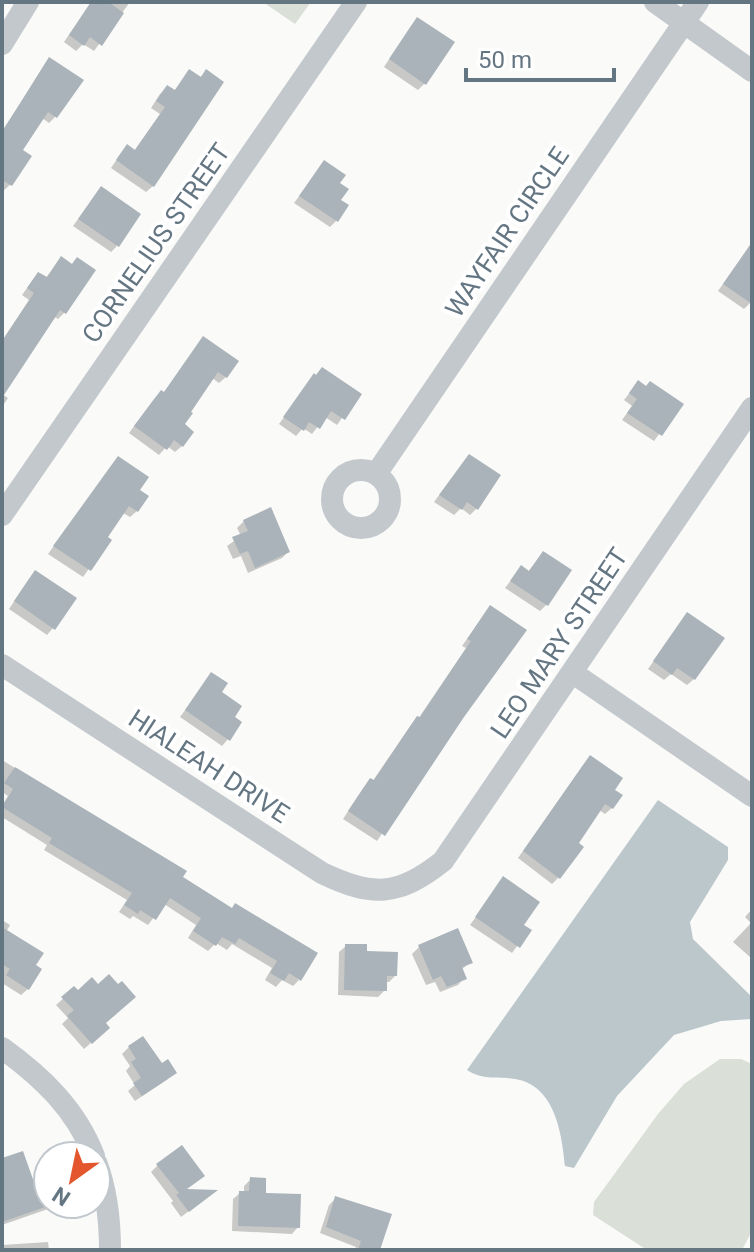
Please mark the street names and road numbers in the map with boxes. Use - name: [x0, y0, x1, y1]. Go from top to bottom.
- street label: CORNELIUS STREET: [76, 138, 236, 348]
- street label: WAYFAIR CIRCLE: [439, 141, 575, 323]
- street label: LEO MARY STREET: [484, 542, 634, 744]
- street label: HIALEAH DRIVE: [123, 703, 295, 829]

